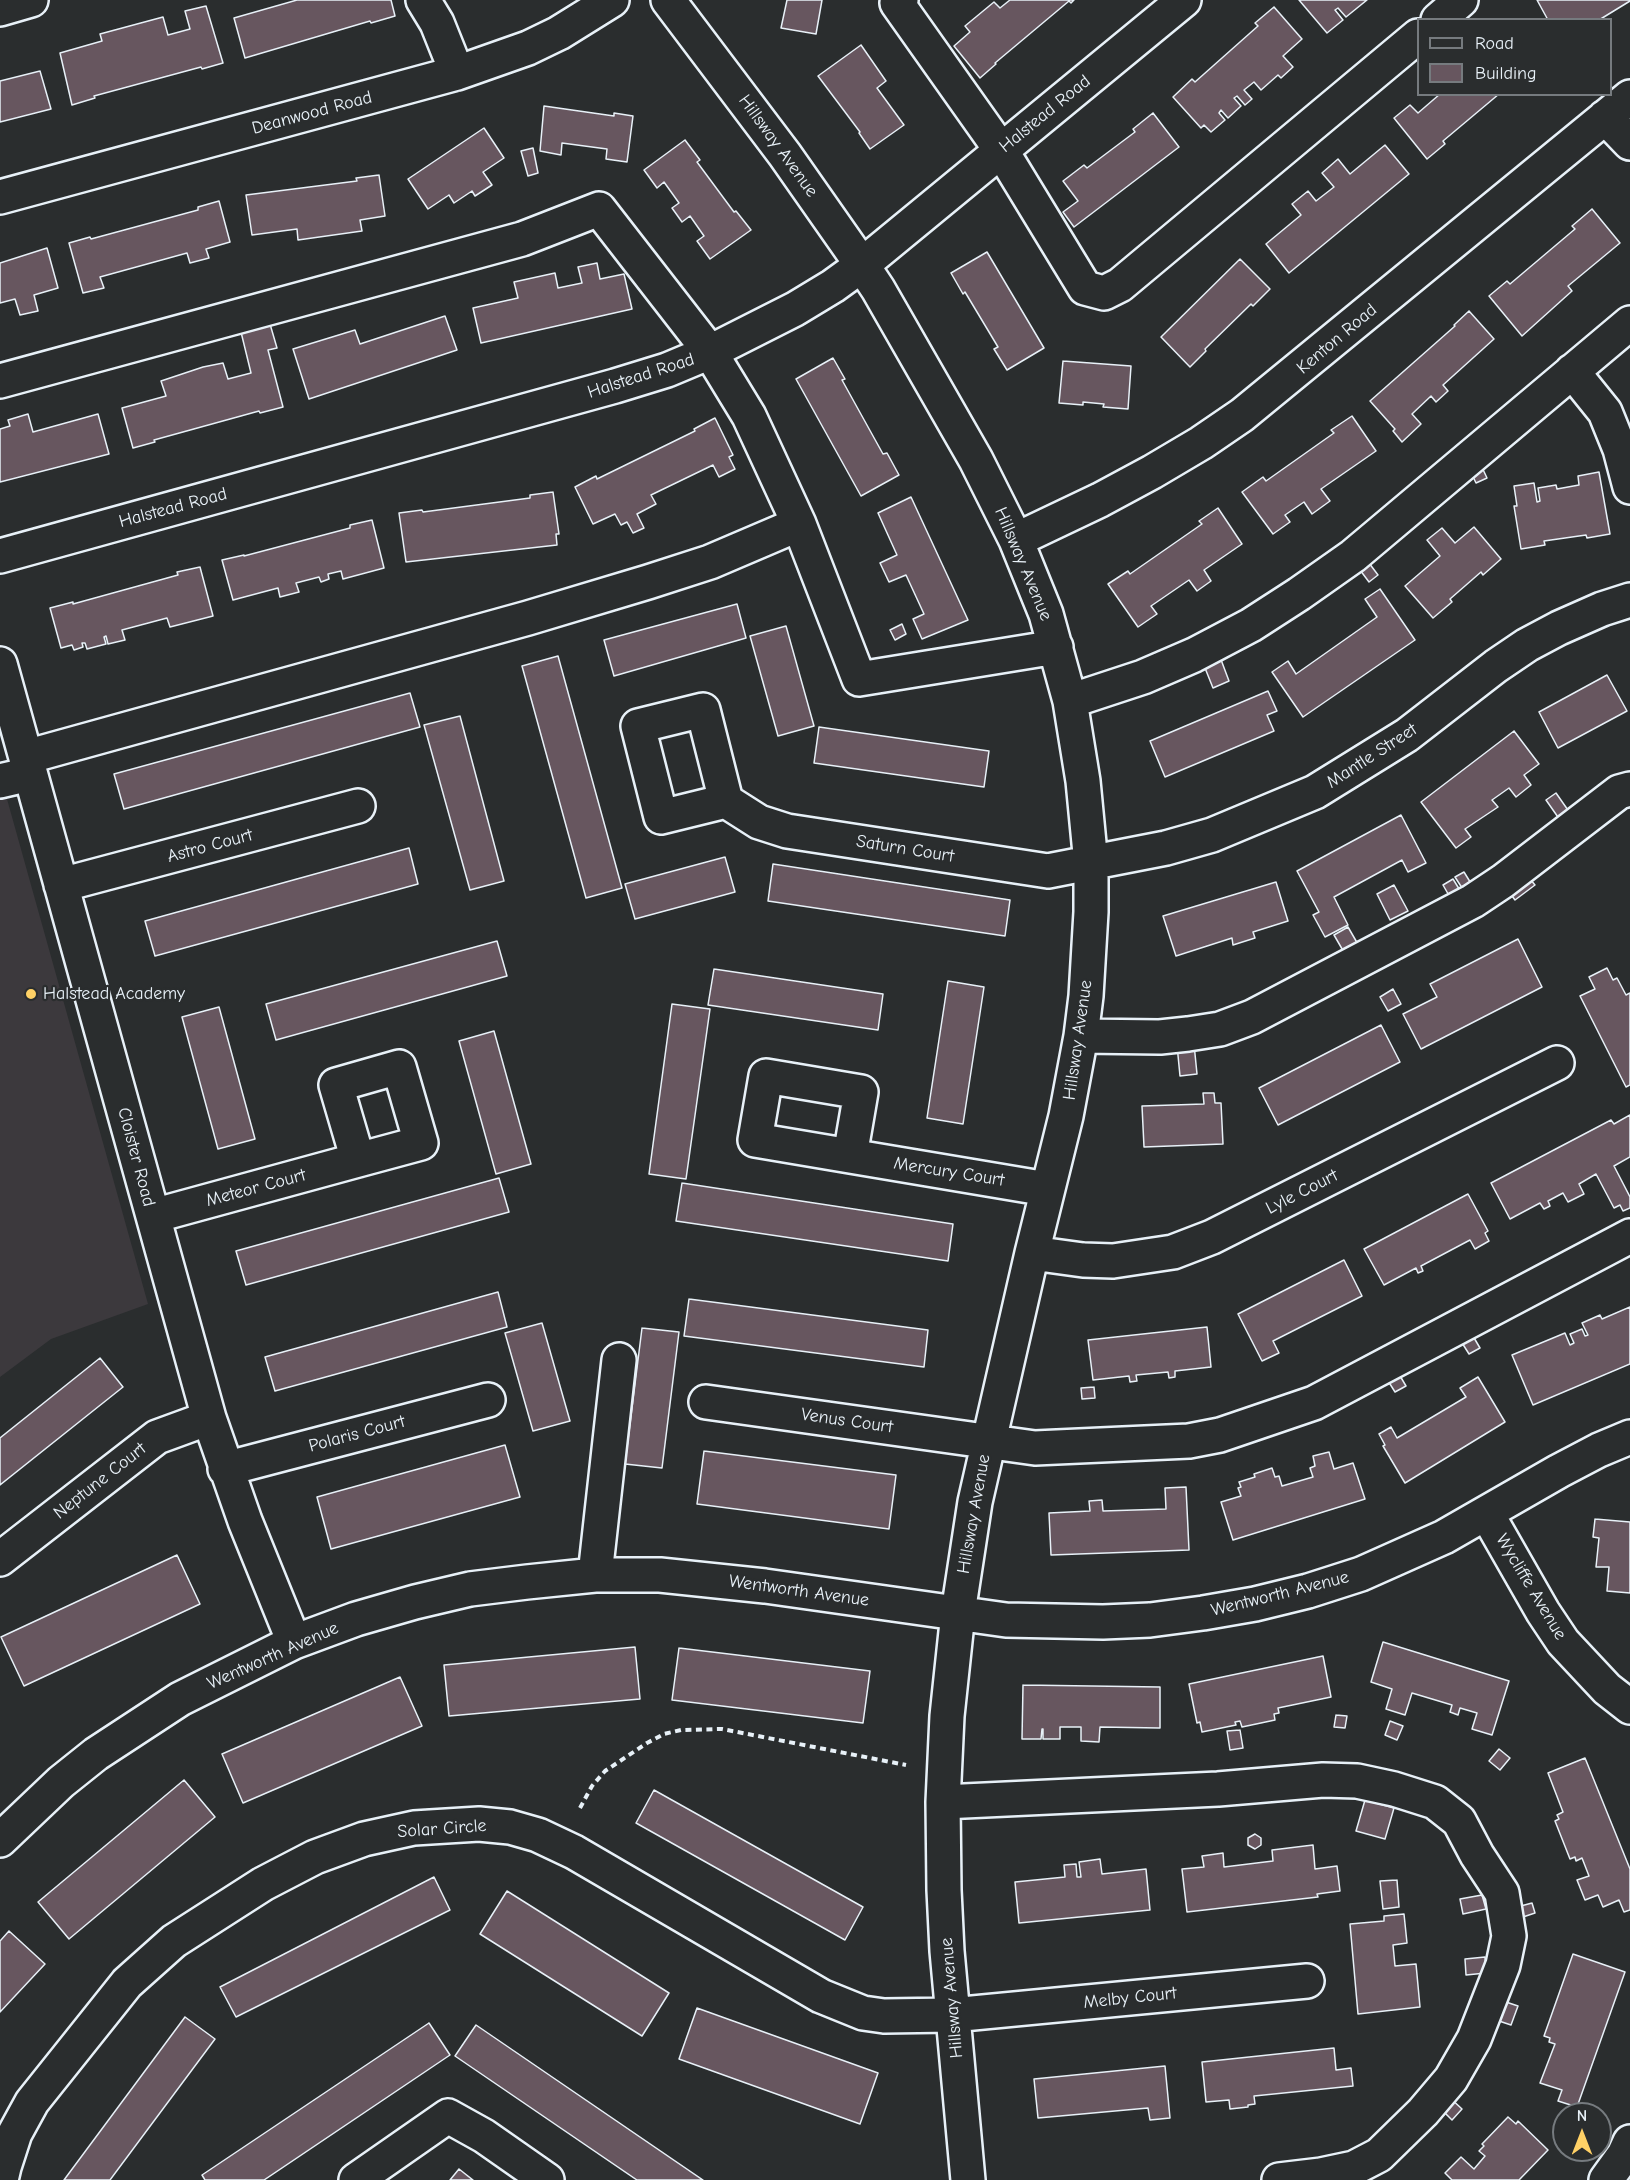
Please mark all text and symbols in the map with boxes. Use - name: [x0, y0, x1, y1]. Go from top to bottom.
- legend: [1417, 18, 1612, 96]
- text: Road: [1475, 33, 1514, 54]
- text: Building: [1475, 63, 1537, 84]
- street label: Halstead Road: [995, 71, 1095, 157]
- street label: Deanwood Road: [250, 87, 374, 139]
- street label: Hillsway Avenue: [734, 91, 822, 201]
- street label: Kenton Road: [1293, 299, 1381, 379]
- street label: Halstead Road: [585, 349, 697, 403]
- street label: Halstead Road: [117, 483, 229, 533]
- street label: Hillsway Avenue: [989, 504, 1057, 624]
- street label: Mantle Street: [1323, 719, 1421, 793]
- street label: Astro Court: [165, 824, 255, 868]
- street label: Saturn Court: [855, 831, 955, 867]
- street label: Hillsway Avenue: [1059, 979, 1097, 1101]
- place label: Halstead Academy: [43, 983, 185, 1005]
- marker: Halstead Academy: [24, 987, 38, 1001]
- street label: Cloister Road: [112, 1105, 160, 1209]
- street label: Mercury Court: [892, 1153, 1006, 1191]
- street label: Meteor Court: [204, 1164, 308, 1212]
- street label: Lyle Court: [1262, 1165, 1342, 1219]
- street label: Venus Court: [800, 1404, 894, 1438]
- street label: Polaris Court: [306, 1411, 408, 1457]
- street label: Neptune Court: [49, 1438, 151, 1524]
- street label: Hillsway Avenue: [953, 1453, 995, 1575]
- street label: Wycliffe Avenue: [1491, 1530, 1571, 1644]
- street label: Wentworth Avenue: [1209, 1566, 1351, 1622]
- street label: Wentworth Avenue: [728, 1570, 870, 1612]
- street label: Wentworth Avenue: [204, 1617, 342, 1695]
- street label: Solar Circle: [397, 1815, 487, 1843]
- street label: Hillsway Avenue: [936, 1937, 968, 2059]
- street label: Melby Court: [1082, 1982, 1178, 2014]
- north arrow: [1552, 2102, 1612, 2162]
- text: N: [1577, 2107, 1587, 2125]

